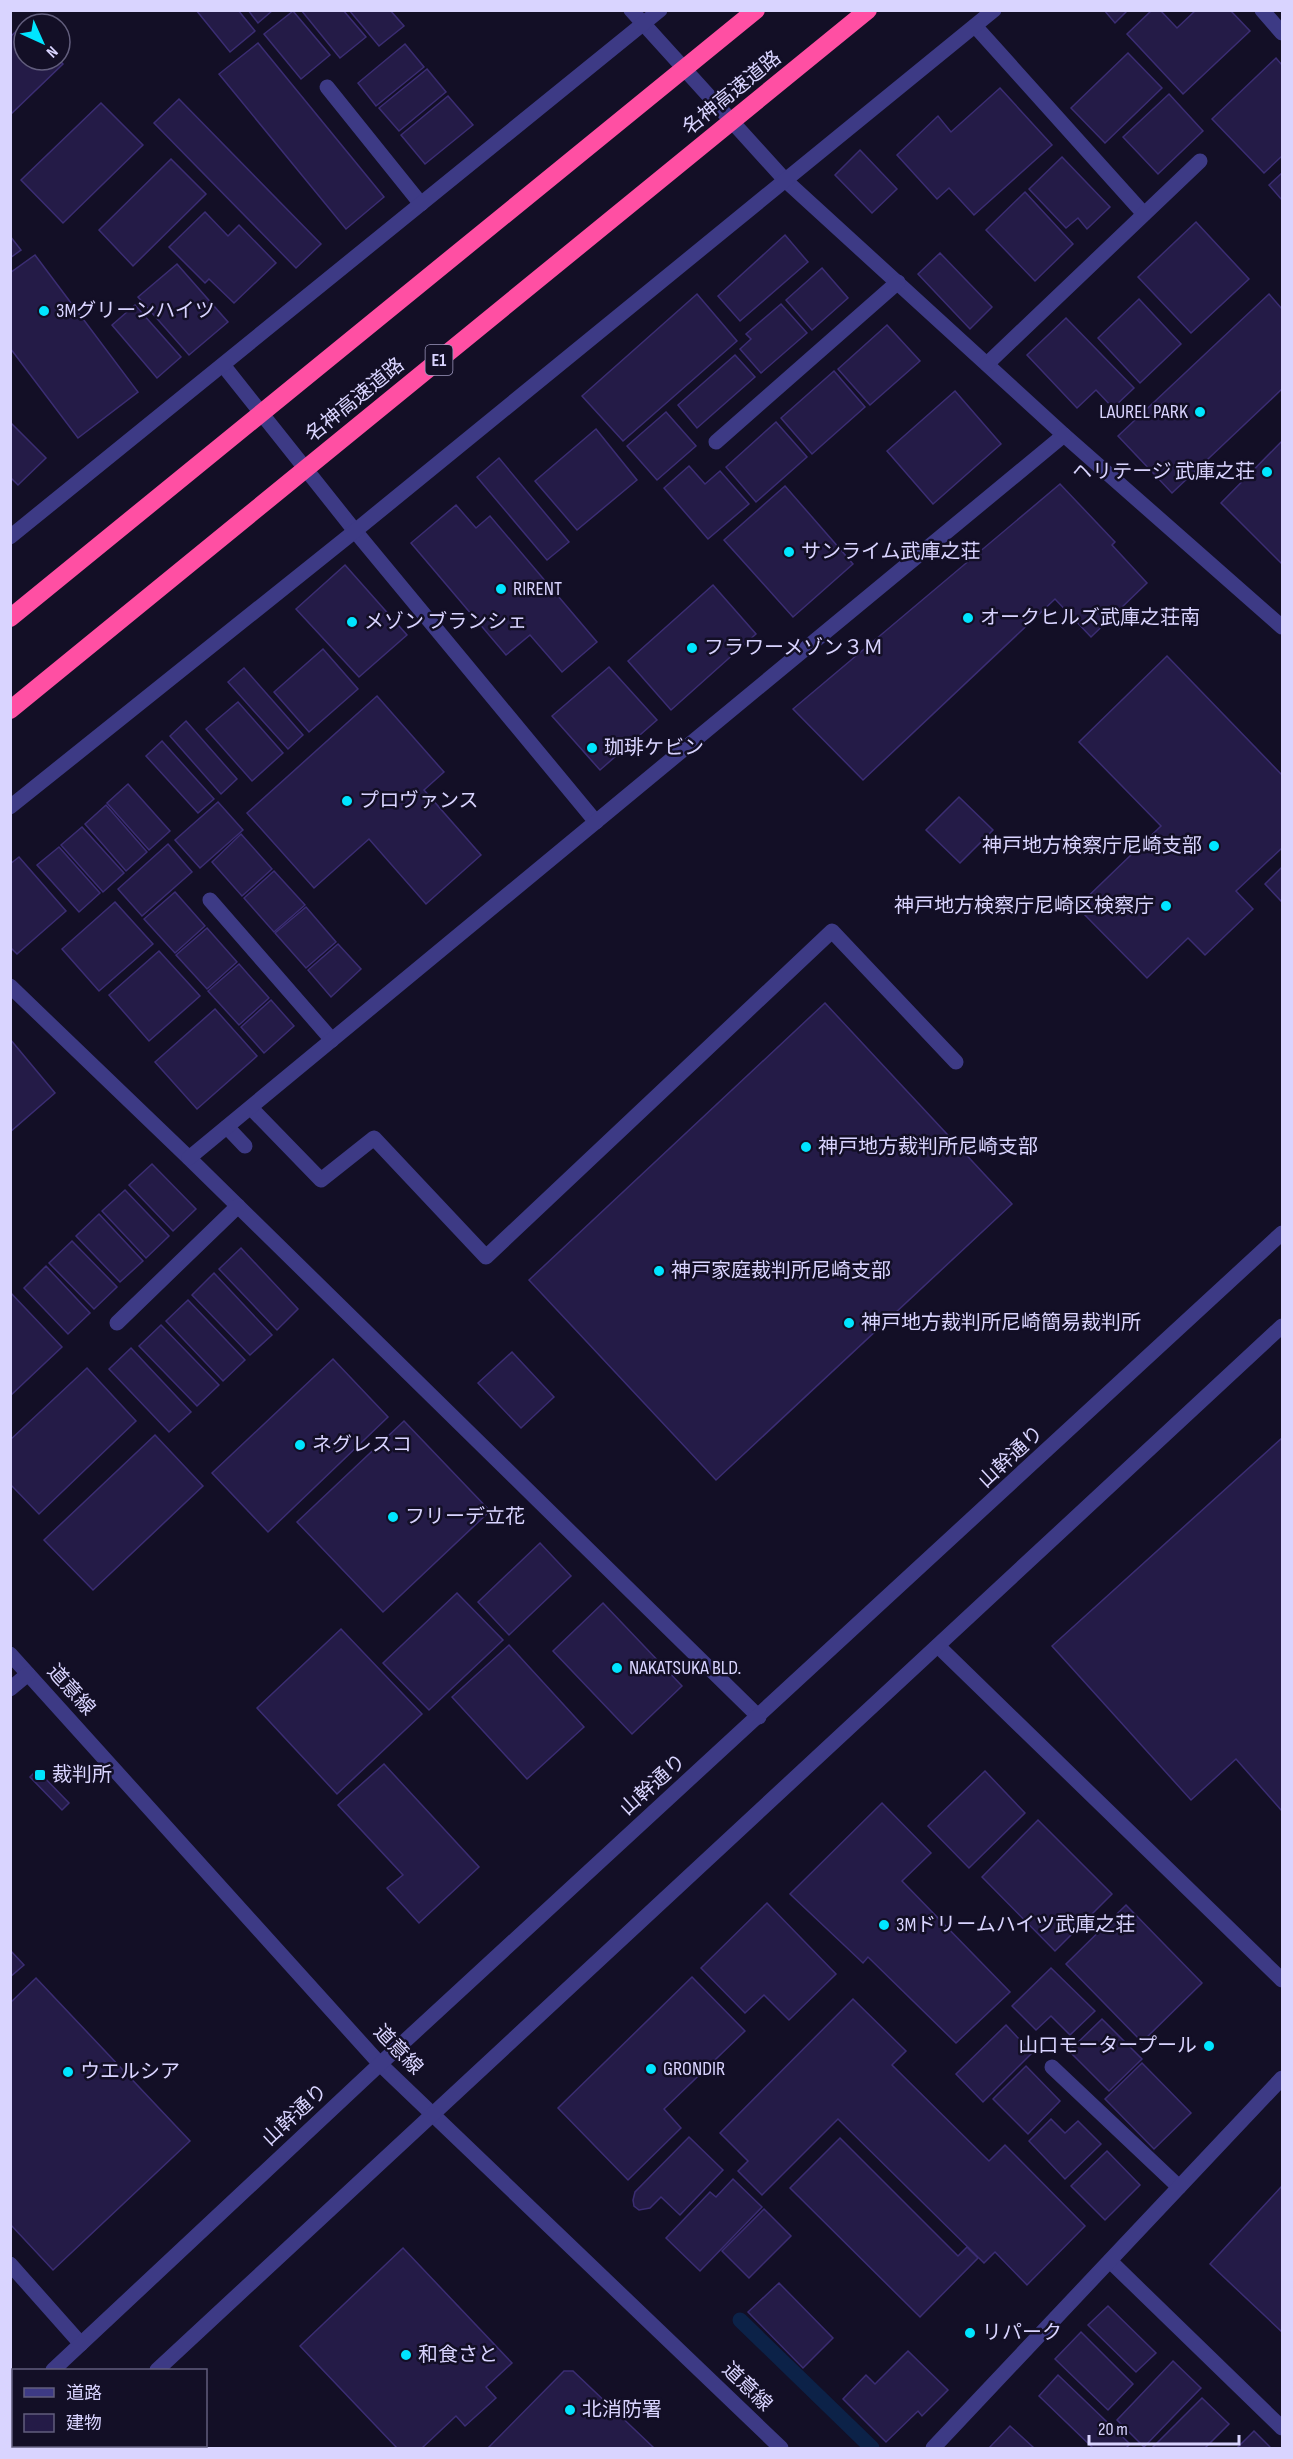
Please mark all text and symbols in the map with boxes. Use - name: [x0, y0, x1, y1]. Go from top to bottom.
- north arrow: [12, 12, 72, 72]
- text: N: [42, 42, 61, 61]
- street label: 名神高速道路: [678, 46, 786, 140]
- place label: 3Mグリーンハイツ: [56, 299, 215, 323]
- marker: 3Mグリーンハイツ: [37, 304, 51, 318]
- road number: E1: [426, 345, 452, 375]
- street label: 名神高速道路: [301, 353, 409, 447]
- place label: LAUREL PARK: [1099, 400, 1188, 424]
- marker: LAUREL PARK: [1193, 405, 1207, 419]
- place label: ヘリテージ 武庫之荘: [1072, 460, 1255, 484]
- marker: ヘリテージ 武庫之荘: [1260, 465, 1274, 479]
- place label: サンライム武庫之荘: [801, 540, 981, 564]
- marker: サンライム武庫之荘: [782, 545, 796, 559]
- place label: RIRENT: [513, 577, 562, 601]
- marker: RIRENT: [494, 582, 508, 596]
- place label: オークヒルズ武庫之荘南: [980, 606, 1200, 630]
- place label: メゾン ブランシェ: [364, 610, 527, 634]
- marker: オークヒルズ武庫之荘南: [961, 611, 975, 625]
- marker: メゾン ブランシェ: [345, 615, 359, 629]
- place label: フラワーメゾン３Ｍ: [704, 636, 883, 660]
- marker: フラワーメゾン３Ｍ: [685, 641, 699, 655]
- place label: 珈琲ケビン: [604, 736, 704, 760]
- marker: 珈琲ケビン: [585, 741, 599, 755]
- place label: プロヴァンス: [359, 789, 479, 813]
- marker: プロヴァンス: [340, 794, 354, 808]
- place label: 神戸地方検察庁尼崎支部: [982, 834, 1202, 858]
- marker: 神戸地方検察庁尼崎支部: [1207, 839, 1221, 853]
- place label: 神戸地方検察庁尼崎区検察庁: [894, 894, 1154, 918]
- marker: 神戸地方検察庁尼崎区検察庁: [1159, 899, 1173, 913]
- place label: 神戸地方裁判所尼崎支部: [818, 1135, 1038, 1159]
- marker: 神戸地方裁判所尼崎支部: [799, 1140, 813, 1154]
- place label: 神戸家庭裁判所尼崎支部: [671, 1259, 891, 1283]
- marker: 神戸家庭裁判所尼崎支部: [652, 1264, 666, 1278]
- place label: 神戸地方裁判所尼崎簡易裁判所: [861, 1311, 1141, 1335]
- marker: 神戸地方裁判所尼崎簡易裁判所: [842, 1316, 856, 1330]
- street label: 山幹通り: [974, 1421, 1048, 1493]
- place label: ネグレスコ: [312, 1433, 412, 1457]
- marker: ネグレスコ: [293, 1438, 307, 1452]
- place label: フリーデ立花: [405, 1505, 525, 1529]
- marker: フリーデ立花: [386, 1510, 400, 1524]
- place label: NAKATSUKA BLD.: [629, 1656, 741, 1680]
- street label: 道意線: [42, 1660, 100, 1720]
- marker: NAKATSUKA BLD.: [610, 1661, 624, 1675]
- street label: 山幹通り: [615, 1749, 691, 1821]
- place label: 裁判所: [52, 1763, 112, 1787]
- marker: 裁判所: [33, 1768, 47, 1782]
- place label: 3Mドリームハイツ武庫之荘: [896, 1913, 1135, 1937]
- marker: 3Mドリームハイツ武庫之荘: [877, 1918, 891, 1932]
- street label: 道意線: [369, 2020, 427, 2080]
- place label: 山口モータープール: [1018, 2034, 1197, 2058]
- marker: 山口モータープール: [1202, 2039, 1216, 2053]
- place label: GRONDIR: [663, 2057, 725, 2081]
- place label: ウエルシア: [80, 2060, 180, 2084]
- marker: GRONDIR: [644, 2062, 658, 2076]
- marker: ウエルシア: [61, 2065, 75, 2079]
- street label: 山幹通り: [258, 2079, 332, 2151]
- place label: リパーク: [982, 2321, 1062, 2345]
- marker: リパーク: [963, 2326, 977, 2340]
- place label: 和食さと: [418, 2343, 498, 2367]
- marker: 和食さと: [399, 2348, 413, 2362]
- street label: 道意線: [717, 2358, 777, 2416]
- legend: [12, 2369, 207, 2447]
- text: 道路: [66, 2383, 102, 2404]
- place label: 北消防署: [582, 2398, 662, 2422]
- marker: 北消防署: [563, 2403, 577, 2417]
- scale bar: [1089, 2408, 1239, 2446]
- text: 建物: [66, 2413, 102, 2434]
- text: 20 m: [1098, 2419, 1128, 2440]

